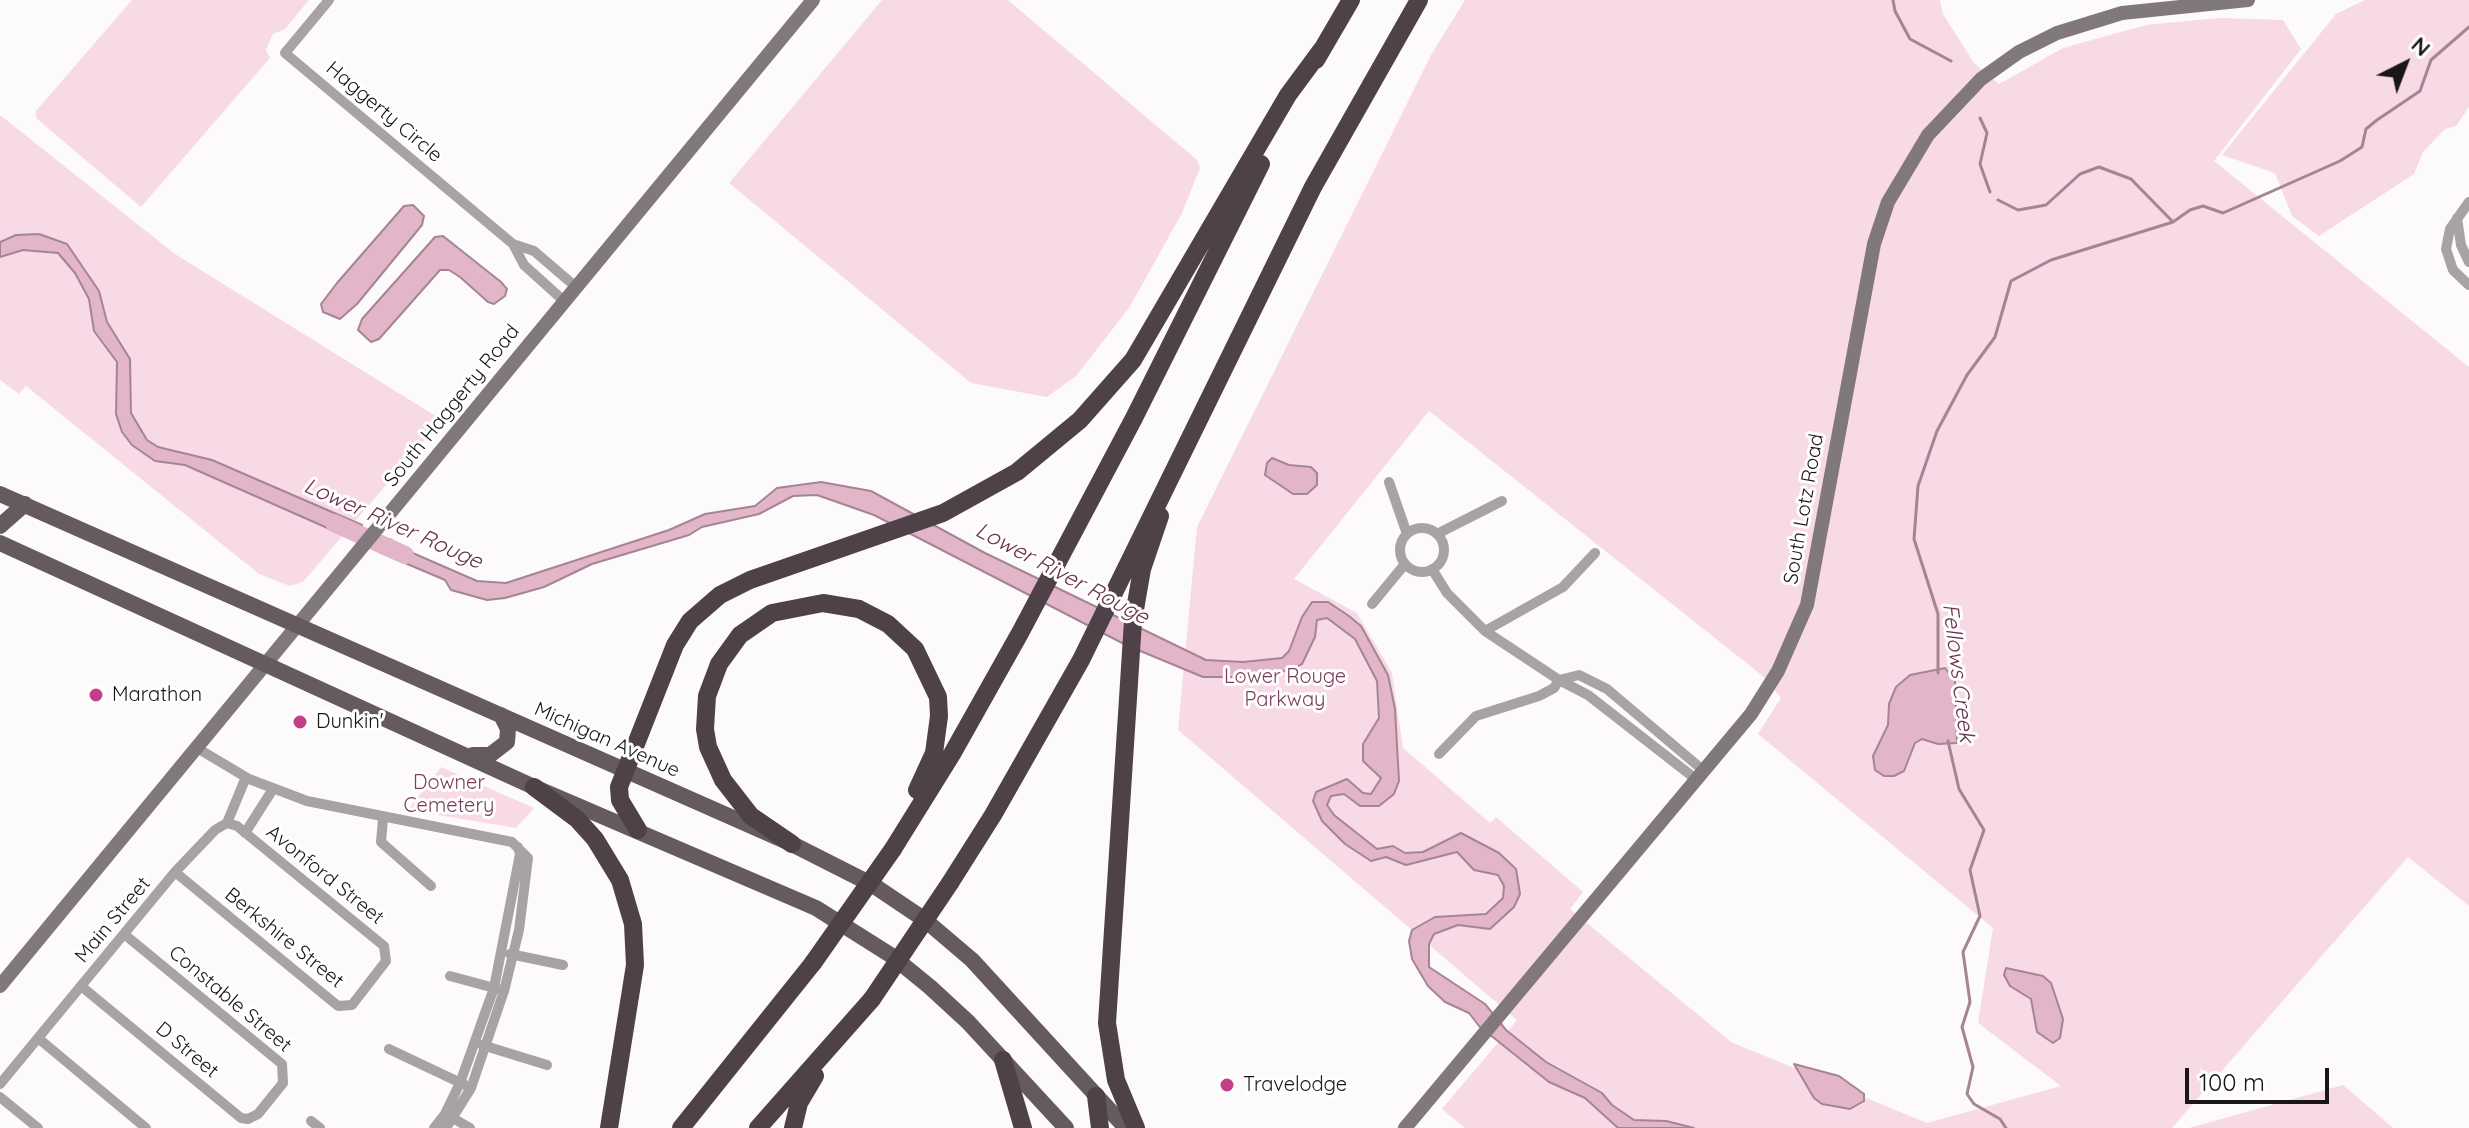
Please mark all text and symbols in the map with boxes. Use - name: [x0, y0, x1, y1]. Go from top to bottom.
- north arrow: [2365, 24, 2445, 104]
- text: N: [2406, 30, 2436, 62]
- street label: Haggerty Circle: [321, 56, 447, 168]
- street label: South Haggerty Road: [379, 320, 525, 492]
- street label: South Lotz Road: [1779, 432, 1829, 586]
- water label: Lower River Rouge: [300, 473, 486, 575]
- water label: Lower River Rouge: [971, 517, 1153, 631]
- water label: Fellows Creek: [1936, 602, 1980, 744]
- park label: Lower Rouge Parkway: [1224, 665, 1346, 712]
- place label: Marathon: [112, 683, 202, 707]
- marker: Marathon: [87, 686, 105, 704]
- street label: Michigan Avenue: [531, 697, 683, 783]
- place label: Dunkin': [316, 710, 384, 734]
- marker: Dunkin': [291, 713, 309, 731]
- park label: Downer Cemetery: [404, 771, 494, 818]
- street label: Avonford Street: [261, 820, 389, 930]
- street label: Main Street: [70, 872, 156, 968]
- street label: Berkshire Street: [220, 883, 348, 993]
- street label: Constable Street: [164, 941, 296, 1057]
- street label: D Street: [151, 1017, 223, 1083]
- scale bar: [2189, 1052, 2333, 1102]
- text: 100 m: [2199, 1067, 2265, 1097]
- place label: Travelodge: [1243, 1073, 1347, 1097]
- marker: Travelodge: [1218, 1076, 1236, 1094]

